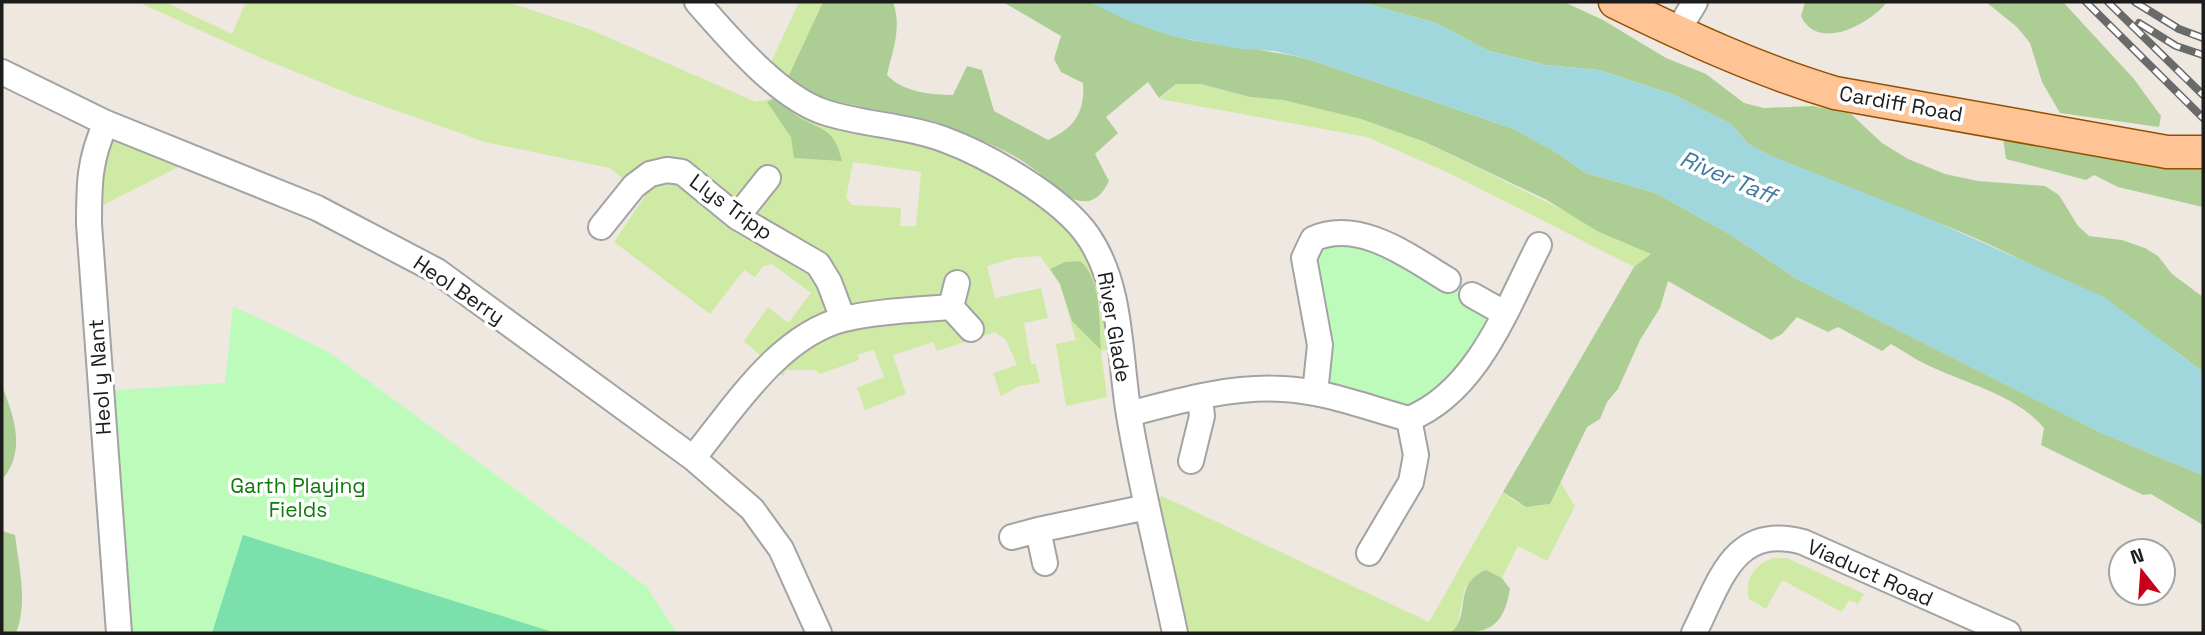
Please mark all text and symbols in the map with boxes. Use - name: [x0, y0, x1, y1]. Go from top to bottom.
- street label: Cardiff Road: [1837, 79, 1965, 128]
- water label: River Taff: [1676, 143, 1784, 212]
- street label: Llys Tripp: [684, 167, 778, 246]
- street label: Heol Berry: [408, 249, 510, 330]
- street label: River Glade: [1091, 270, 1137, 384]
- street label: Heol y Nant: [82, 318, 117, 436]
- park label: Garth Playing Fields: [230, 472, 366, 523]
- street label: Viaduct Road: [1803, 533, 1937, 612]
- north arrow: [2107, 537, 2177, 607]
- text: N: [2127, 542, 2147, 570]

